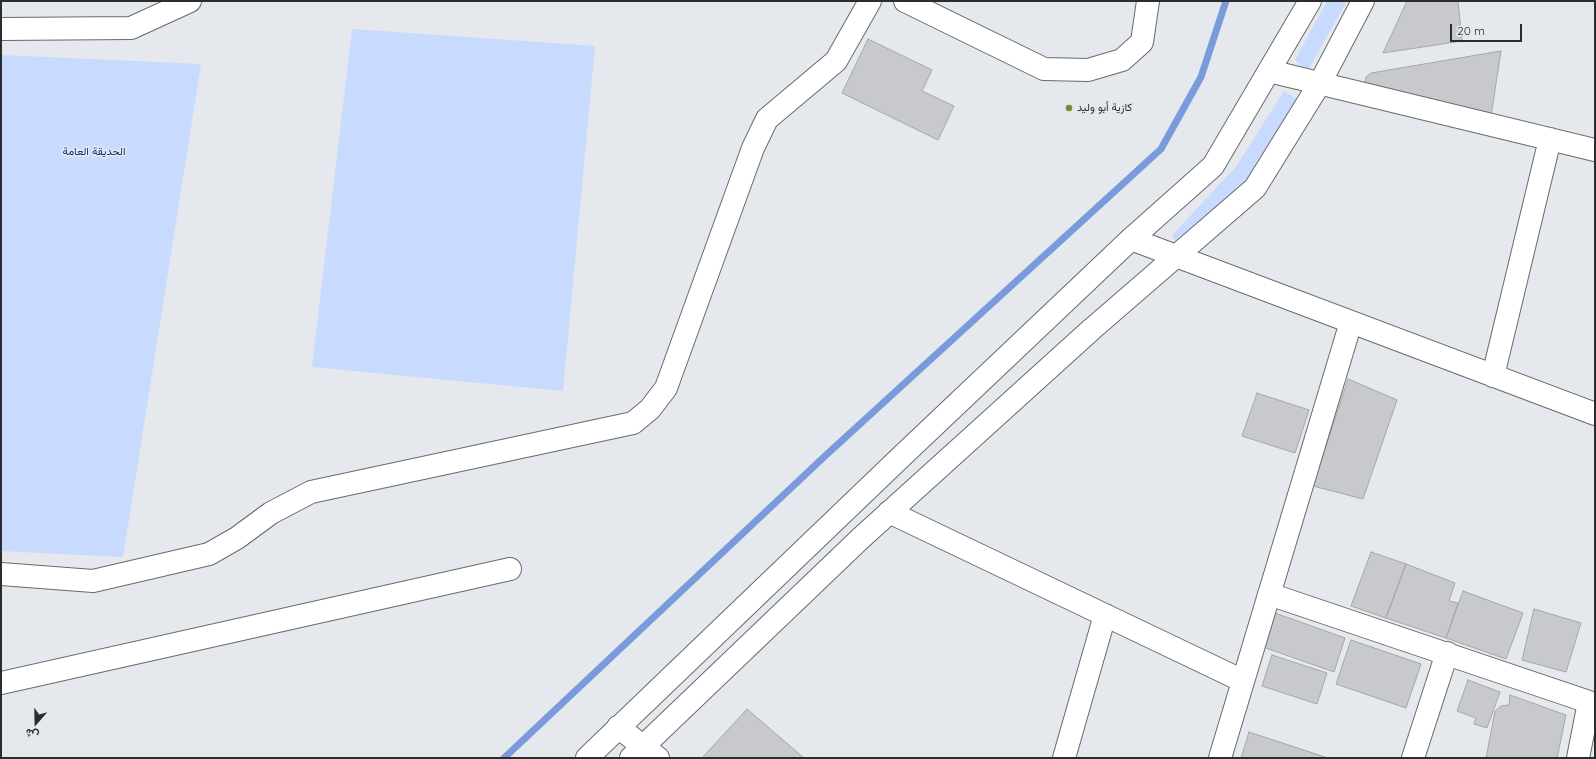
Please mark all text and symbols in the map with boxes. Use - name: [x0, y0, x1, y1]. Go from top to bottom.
- scale bar: [1452, 16, 1524, 42]
- text: 20 m: [1457, 23, 1485, 38]
- place label: كازية أبو وليد: [1077, 101, 1132, 115]
- marker: كازية أبو وليد: [1064, 103, 1074, 113]
- park label: الحديقة العامة: [62, 145, 126, 159]
- north arrow: [16, 703, 56, 743]
- text: ش: [23, 725, 41, 743]

